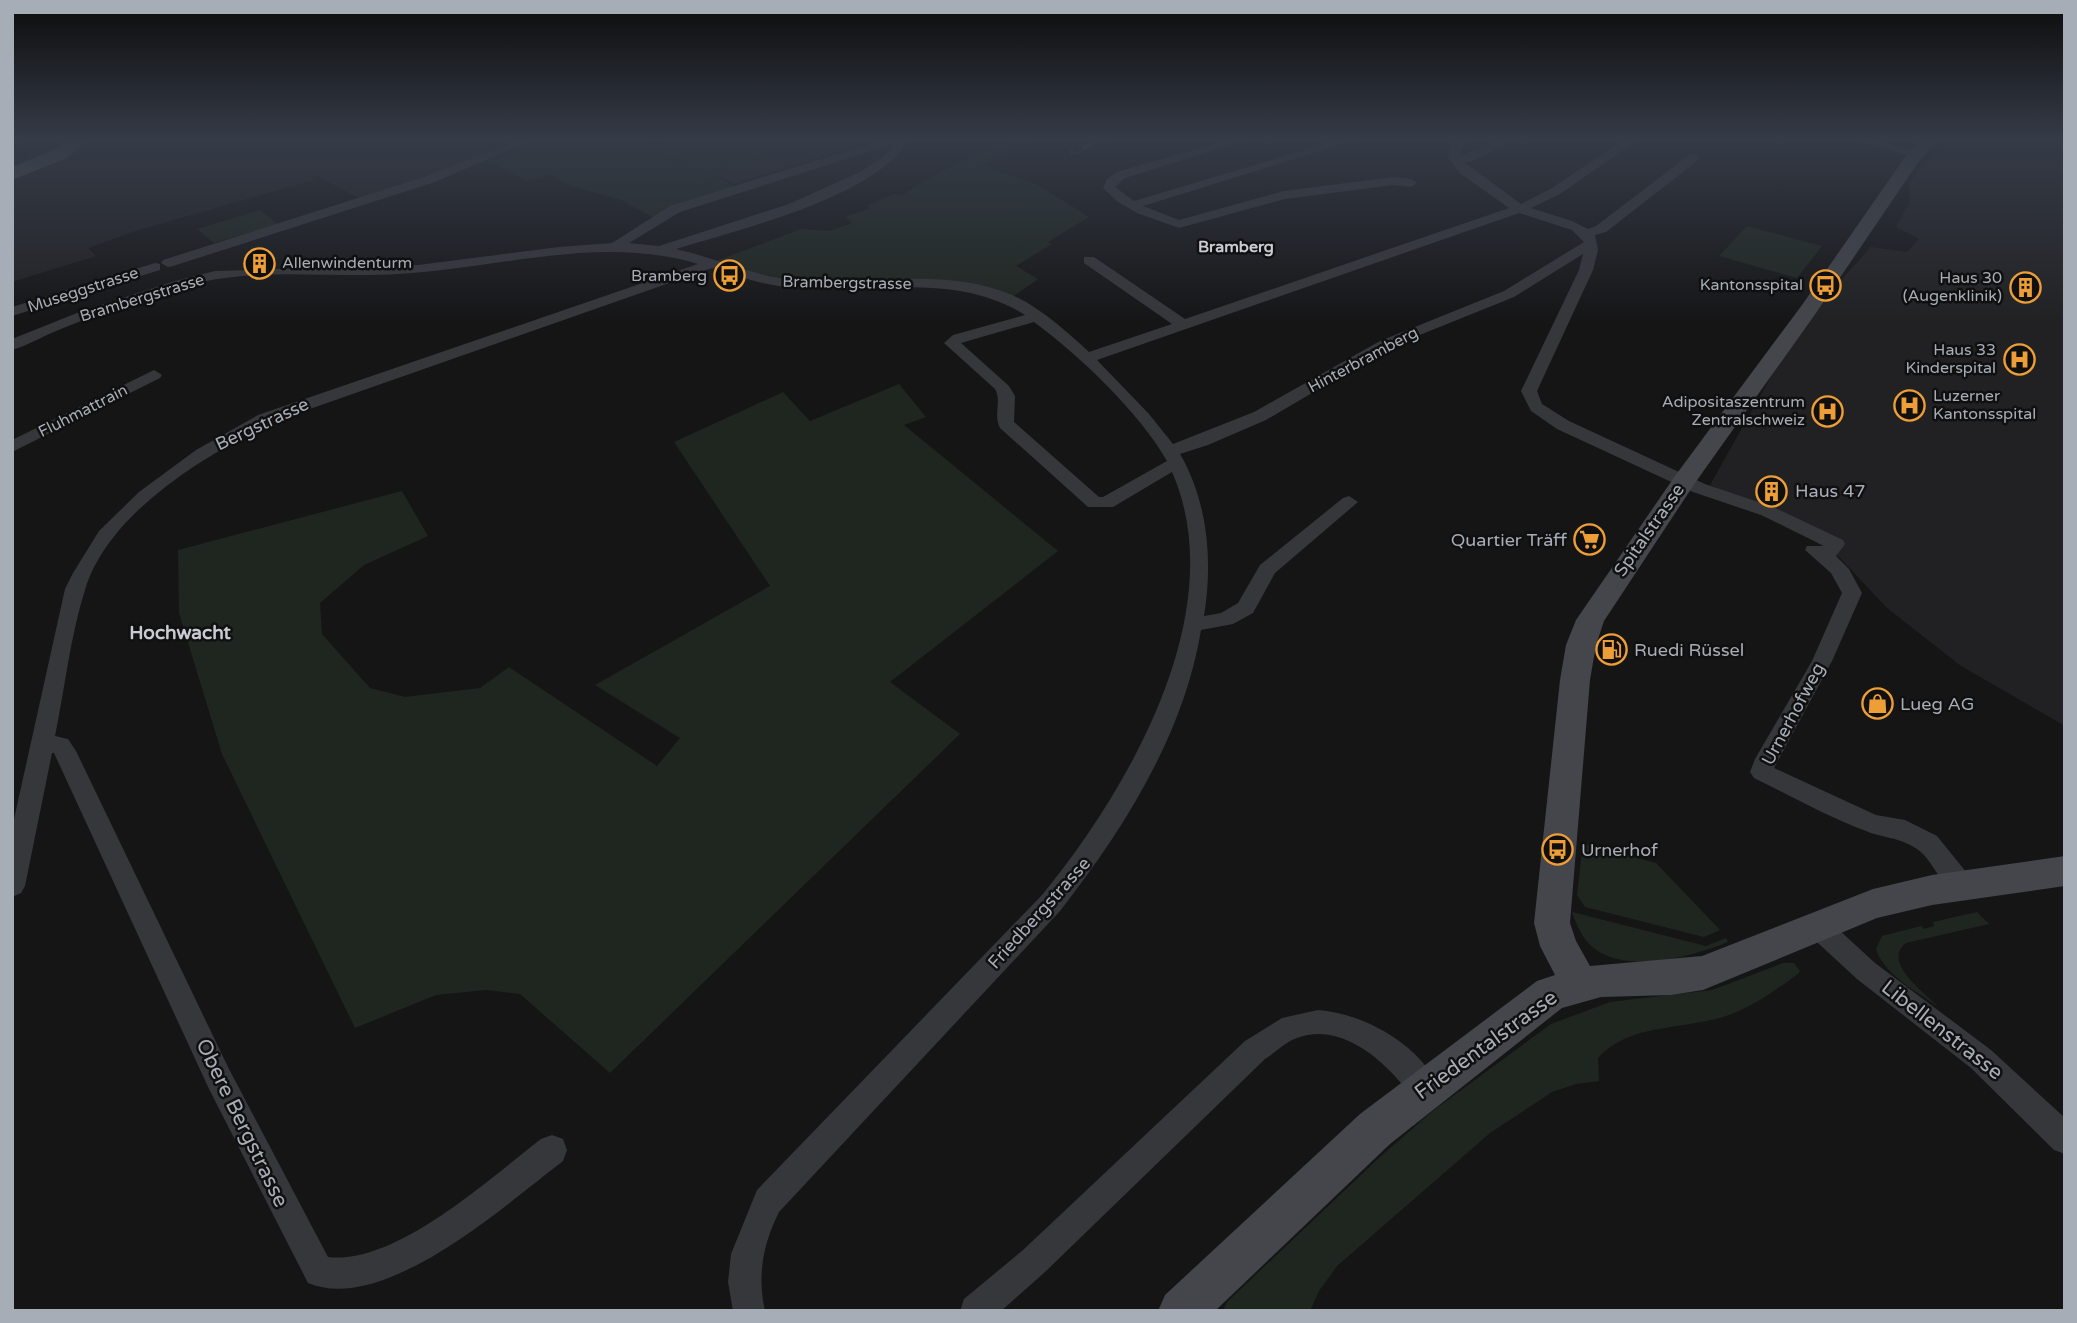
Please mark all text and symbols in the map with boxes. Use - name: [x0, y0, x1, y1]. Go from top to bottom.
- district label: Bramberg: [1198, 237, 1274, 257]
- building icon: Allenwindenturm: [242, 246, 276, 280]
- place label: Allenwindenturm: [282, 253, 412, 273]
- bus stop icon: Bramberg: [713, 259, 747, 293]
- street label: Museggstrasse: [25, 263, 141, 317]
- place label: Bramberg: [631, 266, 707, 286]
- bus stop icon: Kantonsspital: [1809, 268, 1843, 302]
- place label: Haus 30 (Augenklinik): [1903, 268, 2002, 306]
- street label: Brambergstrasse: [77, 270, 207, 326]
- building icon: Haus 30 (Augenklinik): [2008, 270, 2042, 304]
- street label: Brambergstrasse: [782, 272, 912, 294]
- place label: Kantonsspital: [1700, 275, 1803, 295]
- street label: Hinterbramberg: [1305, 323, 1421, 397]
- place label: Haus 33 Kinderspital: [1905, 340, 1996, 378]
- hospital icon: Haus 33 Kinderspital: [2002, 342, 2036, 376]
- street label: Fluhmattrain: [35, 380, 131, 442]
- place label: Luzerner Kantonsspital: [1933, 386, 2036, 424]
- hospital icon: Luzerner Kantonsspital: [1893, 388, 1927, 422]
- place label: Adipositaszentrum Zentralschweiz: [1662, 392, 1805, 430]
- street label: Bergstrasse: [212, 393, 312, 455]
- hospital icon: Adipositaszentrum Zentralschweiz: [1811, 394, 1845, 428]
- building icon: Haus 47: [1755, 474, 1789, 508]
- street label: Spitalstrasse: [1609, 479, 1689, 581]
- place label: Haus 47: [1795, 480, 1866, 502]
- supermarket icon: Quartier Träff: [1573, 523, 1607, 557]
- place label: Quartier Träff: [1451, 529, 1567, 551]
- district label: Hochwacht: [129, 622, 231, 644]
- fuel station icon: Ruedi Rüssel: [1594, 633, 1628, 667]
- place label: Ruedi Rüssel: [1634, 639, 1744, 661]
- street label: Urnerhofweg: [1757, 659, 1829, 769]
- shop icon: Lueg AG: [1860, 687, 1894, 721]
- place label: Lueg AG: [1900, 693, 1974, 715]
- bus stop icon: Urnerhof: [1541, 833, 1575, 867]
- place label: Urnerhof: [1581, 839, 1658, 861]
- street label: Friedbergstrasse: [983, 853, 1095, 973]
- street label: Libellenstrasse: [1876, 975, 2008, 1085]
- street label: Friedentalstrasse: [1410, 985, 1562, 1105]
- street label: Obere Bergstrasse: [190, 1035, 294, 1211]

